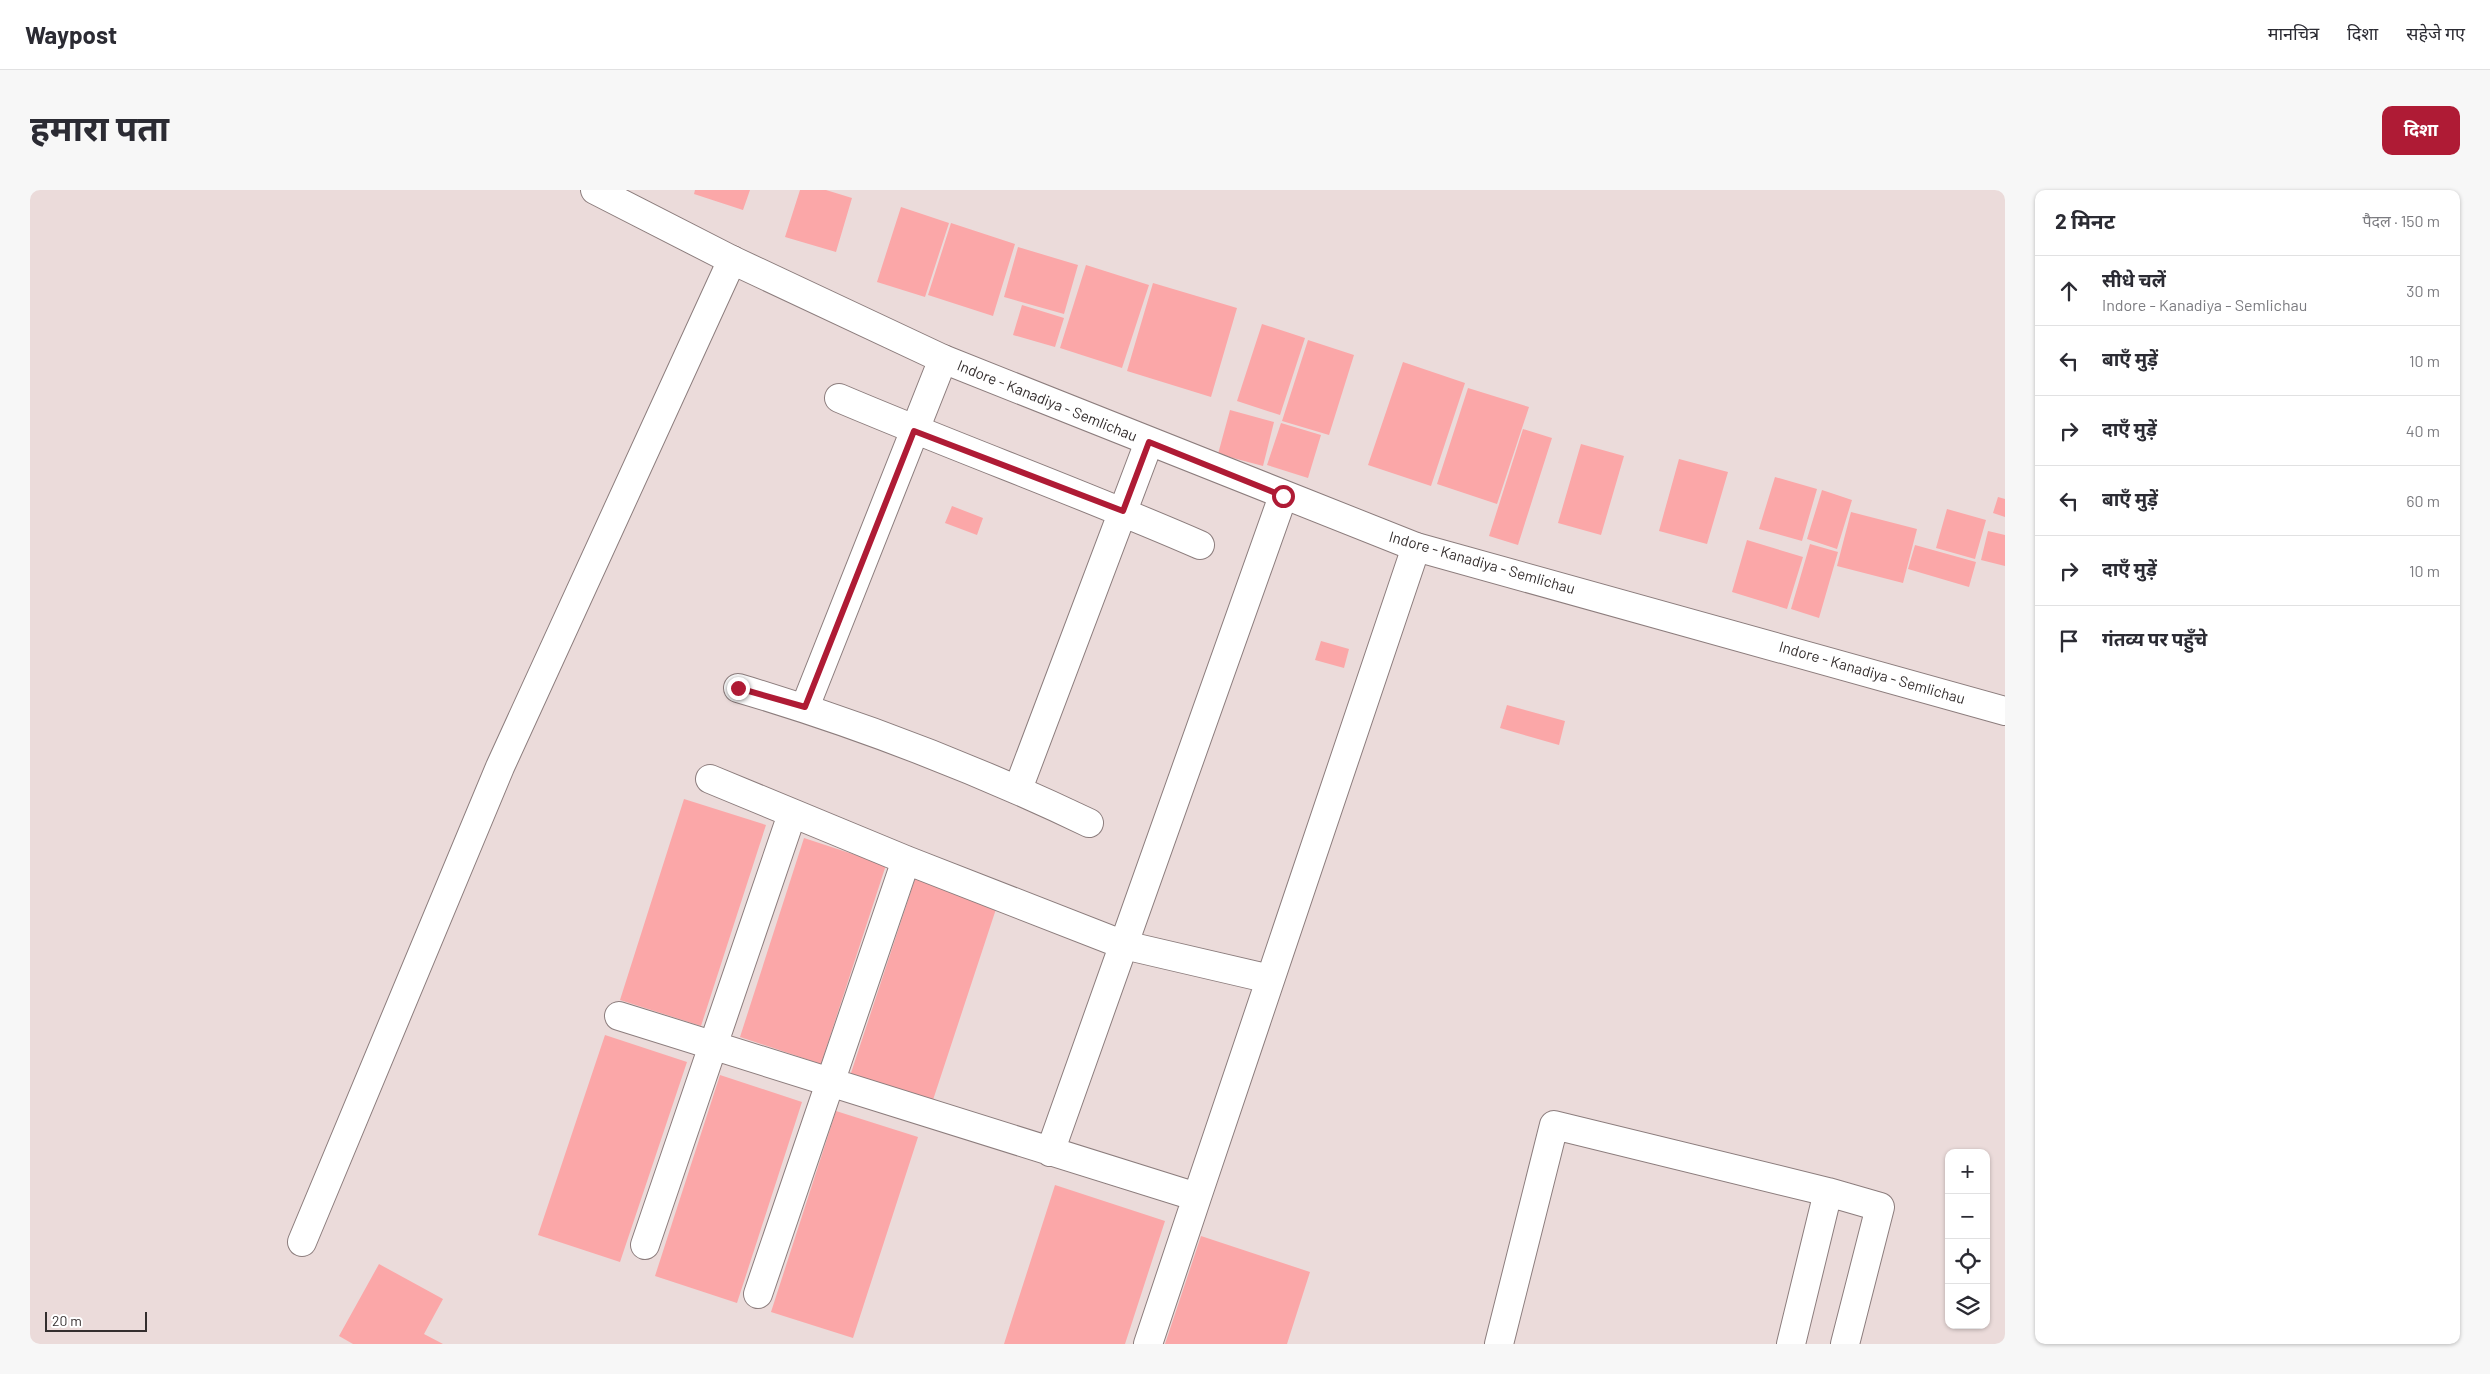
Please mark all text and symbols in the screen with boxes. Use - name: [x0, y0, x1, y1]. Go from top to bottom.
- text: Waypost: [25, 20, 117, 49]
- text: मानचित्र: [2268, 22, 2319, 44]
- text: दिशा: [2347, 22, 2378, 44]
- text: सहेजे गए: [2406, 22, 2465, 44]
- text: हमारा पता: [30, 106, 169, 148]
- button: दिशा: [2382, 106, 2460, 155]
- text: 2 मिनट: [2055, 208, 2115, 233]
- text: पैदल · 150 m: [2363, 211, 2440, 230]
- text: सीधे चलें: [2102, 268, 2166, 291]
- icon: ahead: [2055, 277, 2083, 305]
- text: 30 m: [2406, 281, 2440, 300]
- text: Indore - Kanadiya - Semlichau: [2102, 295, 2307, 314]
- icon: left: [2055, 347, 2083, 375]
- text: बाएँ मुड़ें: [2102, 347, 2158, 370]
- text: 10 m: [2409, 351, 2440, 370]
- street label: Indore - Kanadiya - Semlichau: [955, 356, 1140, 444]
- icon: right: [2055, 417, 2083, 445]
- text: दाएँ मुड़ें: [2102, 417, 2157, 440]
- text: 40 m: [2406, 421, 2440, 440]
- route start: [1272, 485, 1295, 508]
- icon: left: [2055, 487, 2083, 515]
- text: बाएँ मुड़ें: [2102, 487, 2158, 510]
- text: 60 m: [2406, 491, 2440, 510]
- street label: Indore - Kanadiya - Semlichau: [1387, 527, 1577, 597]
- icon: right: [2055, 557, 2083, 585]
- text: दाएँ मुड़ें: [2102, 557, 2157, 580]
- text: 10 m: [2409, 561, 2440, 580]
- icon: arrive: [2055, 627, 2083, 655]
- text: गंतव्य पर पहुँचे: [2102, 627, 2207, 650]
- street label: Indore - Kanadiya - Semlichau: [1777, 637, 1967, 707]
- route end: [727, 677, 750, 700]
- map controls: [1945, 1149, 1990, 1329]
- button: +: [1945, 1149, 1990, 1194]
- button: −: [1945, 1194, 1990, 1239]
- button: locate: [1945, 1239, 1990, 1284]
- button: layers: [1945, 1284, 1990, 1329]
- scale bar: [45, 1309, 148, 1332]
- text: 20 m: [52, 1312, 82, 1329]

